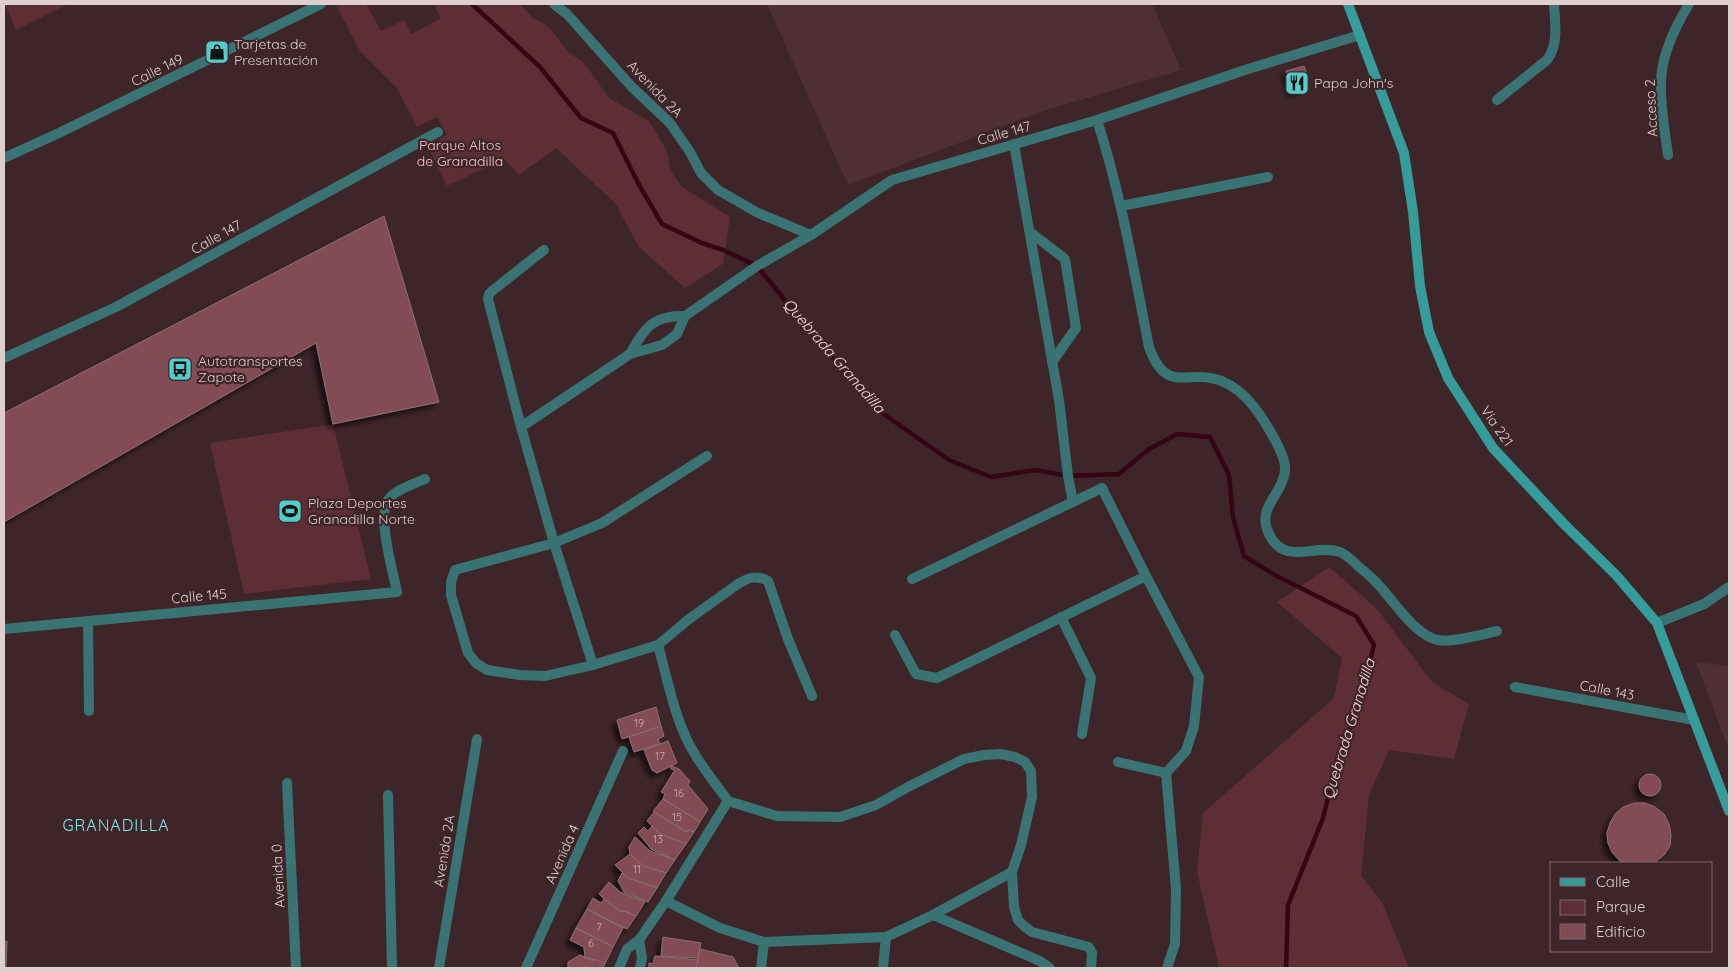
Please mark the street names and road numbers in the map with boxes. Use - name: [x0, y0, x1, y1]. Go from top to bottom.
- street label: Calle 149: [128, 50, 186, 90]
- street label: Avenida 2A: [623, 57, 687, 121]
- street label: Acceso 2: [1640, 78, 1662, 137]
- street label: Calle 147: [975, 117, 1033, 149]
- street label: Calle 147: [188, 216, 244, 258]
- street label: Vía 221: [1477, 402, 1517, 450]
- street label: Calle 145: [170, 585, 228, 607]
- street label: Calle 143: [1578, 676, 1636, 704]
- street label: Avenida 2A: [429, 814, 459, 888]
- street label: Avenida 4: [541, 821, 583, 887]
- street label: Avenida 0: [267, 844, 289, 908]

